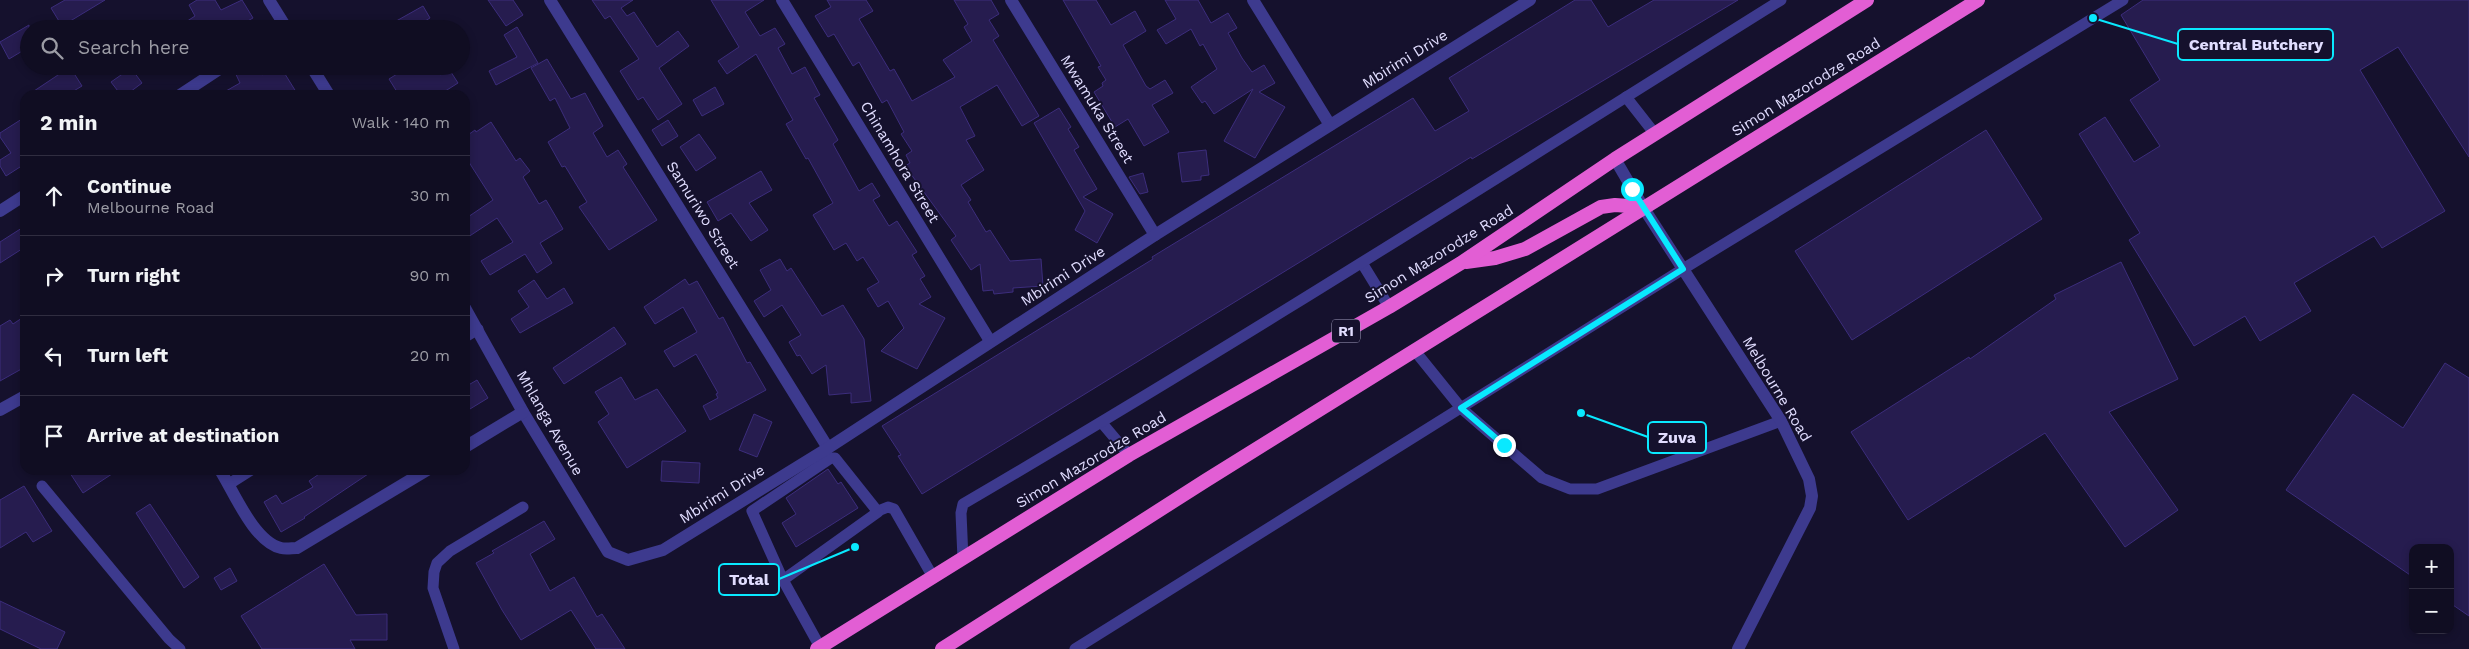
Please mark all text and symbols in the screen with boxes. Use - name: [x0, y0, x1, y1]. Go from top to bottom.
- search box: [20, 20, 470, 75]
- street label: Mbirimi Drive: [1359, 26, 1451, 92]
- callout: Central Butchery: [2178, 29, 2333, 60]
- icon: search: [38, 34, 66, 62]
- street label: Simon Mazorodze Road: [1728, 34, 1884, 140]
- text: Central Butchery: [2189, 35, 2324, 54]
- text: Search here: [78, 36, 189, 59]
- street label: Mwamuka Street: [1057, 52, 1138, 167]
- street label: Chinamhora Street: [857, 98, 944, 226]
- text: 2 min: [40, 110, 97, 135]
- text: Walk · 140 m: [352, 113, 450, 132]
- street label: Samuriwo Street: [663, 158, 744, 273]
- text: Continue: [87, 175, 171, 198]
- route start: [1621, 178, 1644, 201]
- icon: ahead: [40, 182, 68, 210]
- text: 30 m: [410, 186, 450, 205]
- text: Melbourne Road: [87, 198, 214, 217]
- street label: Simon Mazorodze Road: [1361, 201, 1517, 307]
- street label: Mbirimi Drive: [1017, 242, 1109, 310]
- icon: right: [40, 262, 68, 290]
- text: Turn right: [87, 264, 180, 287]
- text: 90 m: [409, 266, 450, 285]
- road number: R1: [1332, 320, 1360, 342]
- street label: Melbourne Road: [1739, 333, 1815, 445]
- icon: left: [40, 342, 68, 370]
- text: Turn left: [87, 344, 168, 367]
- text: 20 m: [410, 346, 450, 365]
- street label: Mhlanga Avenue: [513, 367, 587, 479]
- street label: Simon Mazorodze Road: [1013, 408, 1169, 512]
- icon: arrive: [40, 422, 68, 450]
- callout: Zuva: [1648, 422, 1706, 453]
- text: Arrive at destination: [87, 424, 279, 447]
- text: Zuva: [1658, 428, 1697, 447]
- route end: [1493, 434, 1516, 457]
- street label: Mbirimi Drive: [676, 461, 768, 527]
- map controls: [2409, 544, 2454, 634]
- button: +: [2409, 544, 2454, 589]
- callout: Total: [719, 564, 779, 595]
- text: Total: [729, 570, 770, 589]
- button: −: [2409, 589, 2454, 634]

